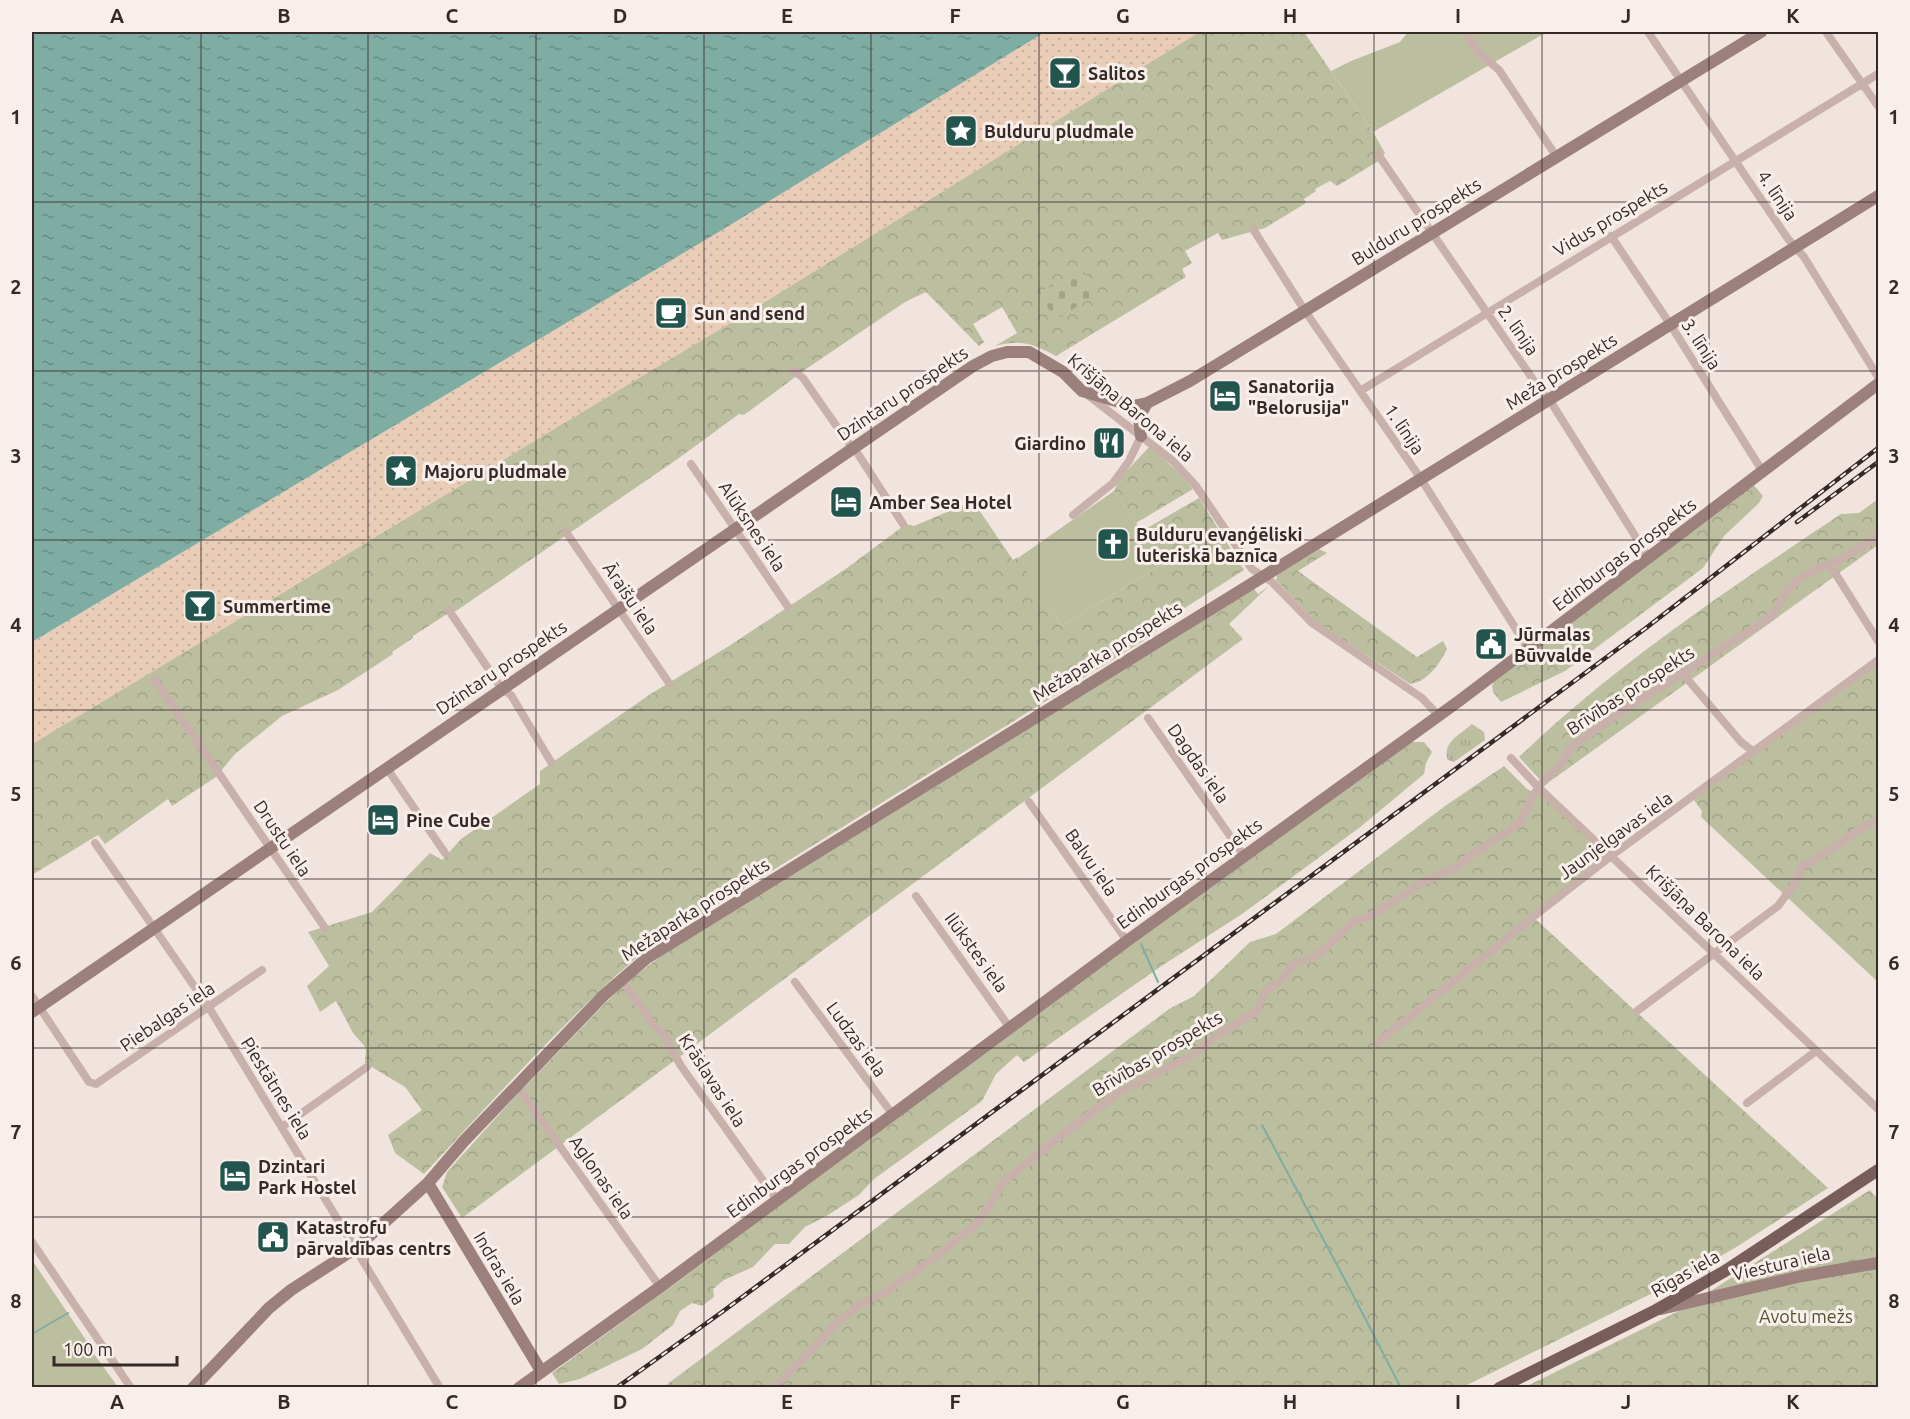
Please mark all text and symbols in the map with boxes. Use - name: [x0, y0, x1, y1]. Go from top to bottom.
- text: A: [110, 4, 124, 27]
- text: B: [277, 4, 291, 27]
- text: C: [446, 4, 459, 27]
- text: D: [613, 4, 627, 27]
- text: E: [781, 4, 793, 27]
- text: F: [949, 4, 961, 27]
- text: G: [1116, 4, 1130, 27]
- text: H: [1283, 4, 1297, 27]
- text: I: [1455, 4, 1461, 27]
- text: J: [1621, 4, 1631, 27]
- text: K: [1786, 4, 1800, 27]
- bar icon: Salitos: [1047, 55, 1083, 91]
- place label: Salitos: [1088, 63, 1145, 83]
- text: 1: [10, 105, 22, 128]
- text: 1: [1888, 105, 1900, 128]
- place icon: Bulduru pludmale: [943, 113, 979, 149]
- place label: Bulduru pludmale: [984, 121, 1134, 141]
- street label: 4. līnija: [1754, 166, 1802, 224]
- street label: Bulduru prospekts: [1348, 173, 1484, 269]
- street label: Vidus prospekts: [1549, 176, 1671, 260]
- text: 2: [10, 275, 22, 298]
- text: 2: [1888, 275, 1900, 298]
- cafe icon: Sun and send: [653, 295, 689, 331]
- street label: 2. līnija: [1495, 301, 1543, 359]
- place label: Sun and send: [694, 303, 805, 323]
- street label: 3. līnija: [1678, 315, 1726, 373]
- street label: Meža prospekts: [1502, 329, 1620, 413]
- street label: Dzintaru prospekts: [833, 342, 971, 444]
- street label: Krišjāņa Barona iela: [1064, 349, 1198, 465]
- place label: Sanatorija "Belorusija": [1248, 376, 1349, 417]
- hotel icon: Sanatorija "Belorusija": [1207, 378, 1243, 414]
- street label: 1. līnija: [1381, 400, 1429, 458]
- restaurant icon: Giardino: [1091, 425, 1127, 461]
- place label: Giardino: [1014, 433, 1086, 453]
- text: 3: [10, 444, 22, 467]
- text: 3: [1888, 444, 1900, 467]
- place icon: Majoru pludmale: [383, 453, 419, 489]
- place label: Majoru pludmale: [424, 461, 567, 481]
- street label: Alūksnes iela: [716, 477, 790, 575]
- hotel icon: Amber Sea Hotel: [828, 484, 864, 520]
- place label: Amber Sea Hotel: [869, 492, 1012, 512]
- street label: Edinburgas prospekts: [1548, 493, 1700, 614]
- place label: Bulduru evaņģēliski luteriskā baznīca: [1136, 524, 1303, 565]
- church icon: Bulduru evaņģēliski luteriskā baznīca: [1095, 526, 1131, 562]
- street label: Āraišu iela: [600, 558, 662, 638]
- bar icon: Summertime: [182, 588, 218, 624]
- place label: Summertime: [223, 596, 331, 616]
- street label: Mežaparka prospekts: [1029, 597, 1185, 705]
- text: 4: [10, 613, 22, 636]
- text: 4: [1888, 613, 1900, 636]
- street label: Dzintaru prospekts: [432, 616, 570, 718]
- place label: Jūrmalas Būvvalde: [1514, 624, 1592, 665]
- public building icon: Jūrmalas Būvvalde: [1473, 626, 1509, 662]
- street label: Brīvības prospekts: [1563, 641, 1697, 739]
- street label: Dagdas iela: [1164, 719, 1234, 807]
- text: 5: [10, 782, 22, 805]
- text: 5: [1888, 782, 1900, 805]
- street label: Jaunjelgavas iela: [1554, 787, 1676, 883]
- street label: Drustu iela: [250, 796, 316, 880]
- hotel icon: Pine Cube: [365, 802, 401, 838]
- place label: Pine Cube: [406, 810, 491, 830]
- street label: Edinburgas prospekts: [1113, 814, 1266, 932]
- street label: Balvu iela: [1062, 825, 1122, 899]
- street label: Mežaparka prospekts: [617, 854, 773, 964]
- street label: Krišjāņa Barona iela: [1643, 860, 1769, 984]
- street label: Ilūkstes iela: [941, 908, 1013, 996]
- text: 6: [10, 951, 22, 974]
- text: 6: [1888, 951, 1900, 974]
- street label: Piebalgas iela: [116, 977, 218, 1055]
- street label: Ludzas iela: [823, 998, 891, 1080]
- street label: Brīvības prospekts: [1089, 1006, 1226, 1100]
- street label: Krāslavas iela: [675, 1030, 751, 1130]
- street label: Piestātnes iela: [238, 1033, 316, 1143]
- street label: Edinburgas prospekts: [723, 1103, 876, 1221]
- text: 7: [10, 1120, 22, 1143]
- text: 7: [1888, 1120, 1900, 1143]
- street label: Aglonas iela: [566, 1132, 638, 1222]
- place label: Dzintari Park Hostel: [258, 1156, 357, 1197]
- hotel icon: Dzintari Park Hostel: [217, 1158, 253, 1194]
- place label: Katastrofu pārvaldības centrs: [296, 1217, 451, 1258]
- public building icon: Katastrofu pārvaldības centrs: [255, 1219, 291, 1255]
- street label: Indras iela: [470, 1228, 530, 1308]
- street label: Viestura iela: [1730, 1242, 1832, 1284]
- street label: Rīgas iela: [1647, 1245, 1723, 1301]
- text: 8: [10, 1289, 22, 1312]
- text: 8: [1888, 1289, 1900, 1312]
- park label: Avotu mežs: [1759, 1306, 1853, 1326]
- scale bar: [54, 1329, 177, 1367]
- text: 100 m: [63, 1339, 113, 1359]
- text: A: [110, 1390, 124, 1413]
- text: B: [277, 1390, 291, 1413]
- text: C: [446, 1390, 459, 1413]
- text: D: [613, 1390, 627, 1413]
- text: E: [781, 1390, 793, 1413]
- text: F: [949, 1390, 961, 1413]
- text: G: [1116, 1390, 1130, 1413]
- text: H: [1283, 1390, 1297, 1413]
- text: I: [1455, 1390, 1461, 1413]
- text: J: [1621, 1390, 1631, 1413]
- text: K: [1786, 1390, 1800, 1413]

